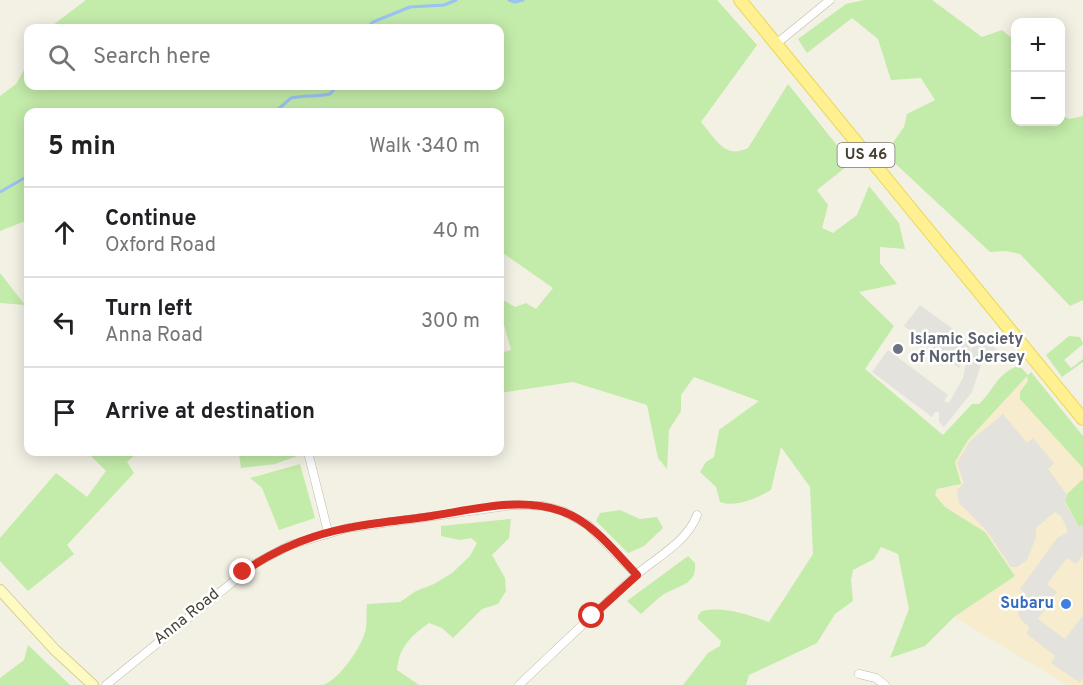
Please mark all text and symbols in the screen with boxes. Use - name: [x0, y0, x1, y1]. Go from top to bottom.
- map controls: [1011, 18, 1065, 126]
- button: +: [1011, 18, 1065, 72]
- search box: [24, 24, 504, 90]
- icon: search: [45, 41, 78, 74]
- text: Search here: [93, 44, 211, 71]
- button: −: [1011, 72, 1065, 126]
- text: 5 min: [48, 131, 116, 164]
- text: Walk · 340 m: [369, 134, 480, 160]
- road number: US 46: [838, 143, 894, 167]
- text: Continue: [105, 206, 196, 233]
- icon: ahead: [48, 216, 81, 249]
- text: 40 m: [433, 219, 480, 245]
- text: Oxford Road: [105, 233, 216, 259]
- text: Turn left: [105, 296, 193, 323]
- icon: left: [48, 306, 81, 339]
- text: 300 m: [421, 309, 480, 335]
- text: Anna Road: [105, 323, 203, 349]
- place label: Islamic Society of North Jersey: [910, 330, 1025, 368]
- marker: Islamic Society of North Jersey: [891, 342, 905, 356]
- icon: arrive: [48, 396, 81, 429]
- text: Arrive at destination: [105, 399, 315, 426]
- route end: [229, 558, 255, 584]
- street label: Anna Road: [150, 585, 224, 649]
- place label: Subaru: [1000, 594, 1054, 614]
- marker: Subaru: [1059, 597, 1073, 611]
- route start: [578, 602, 604, 628]

